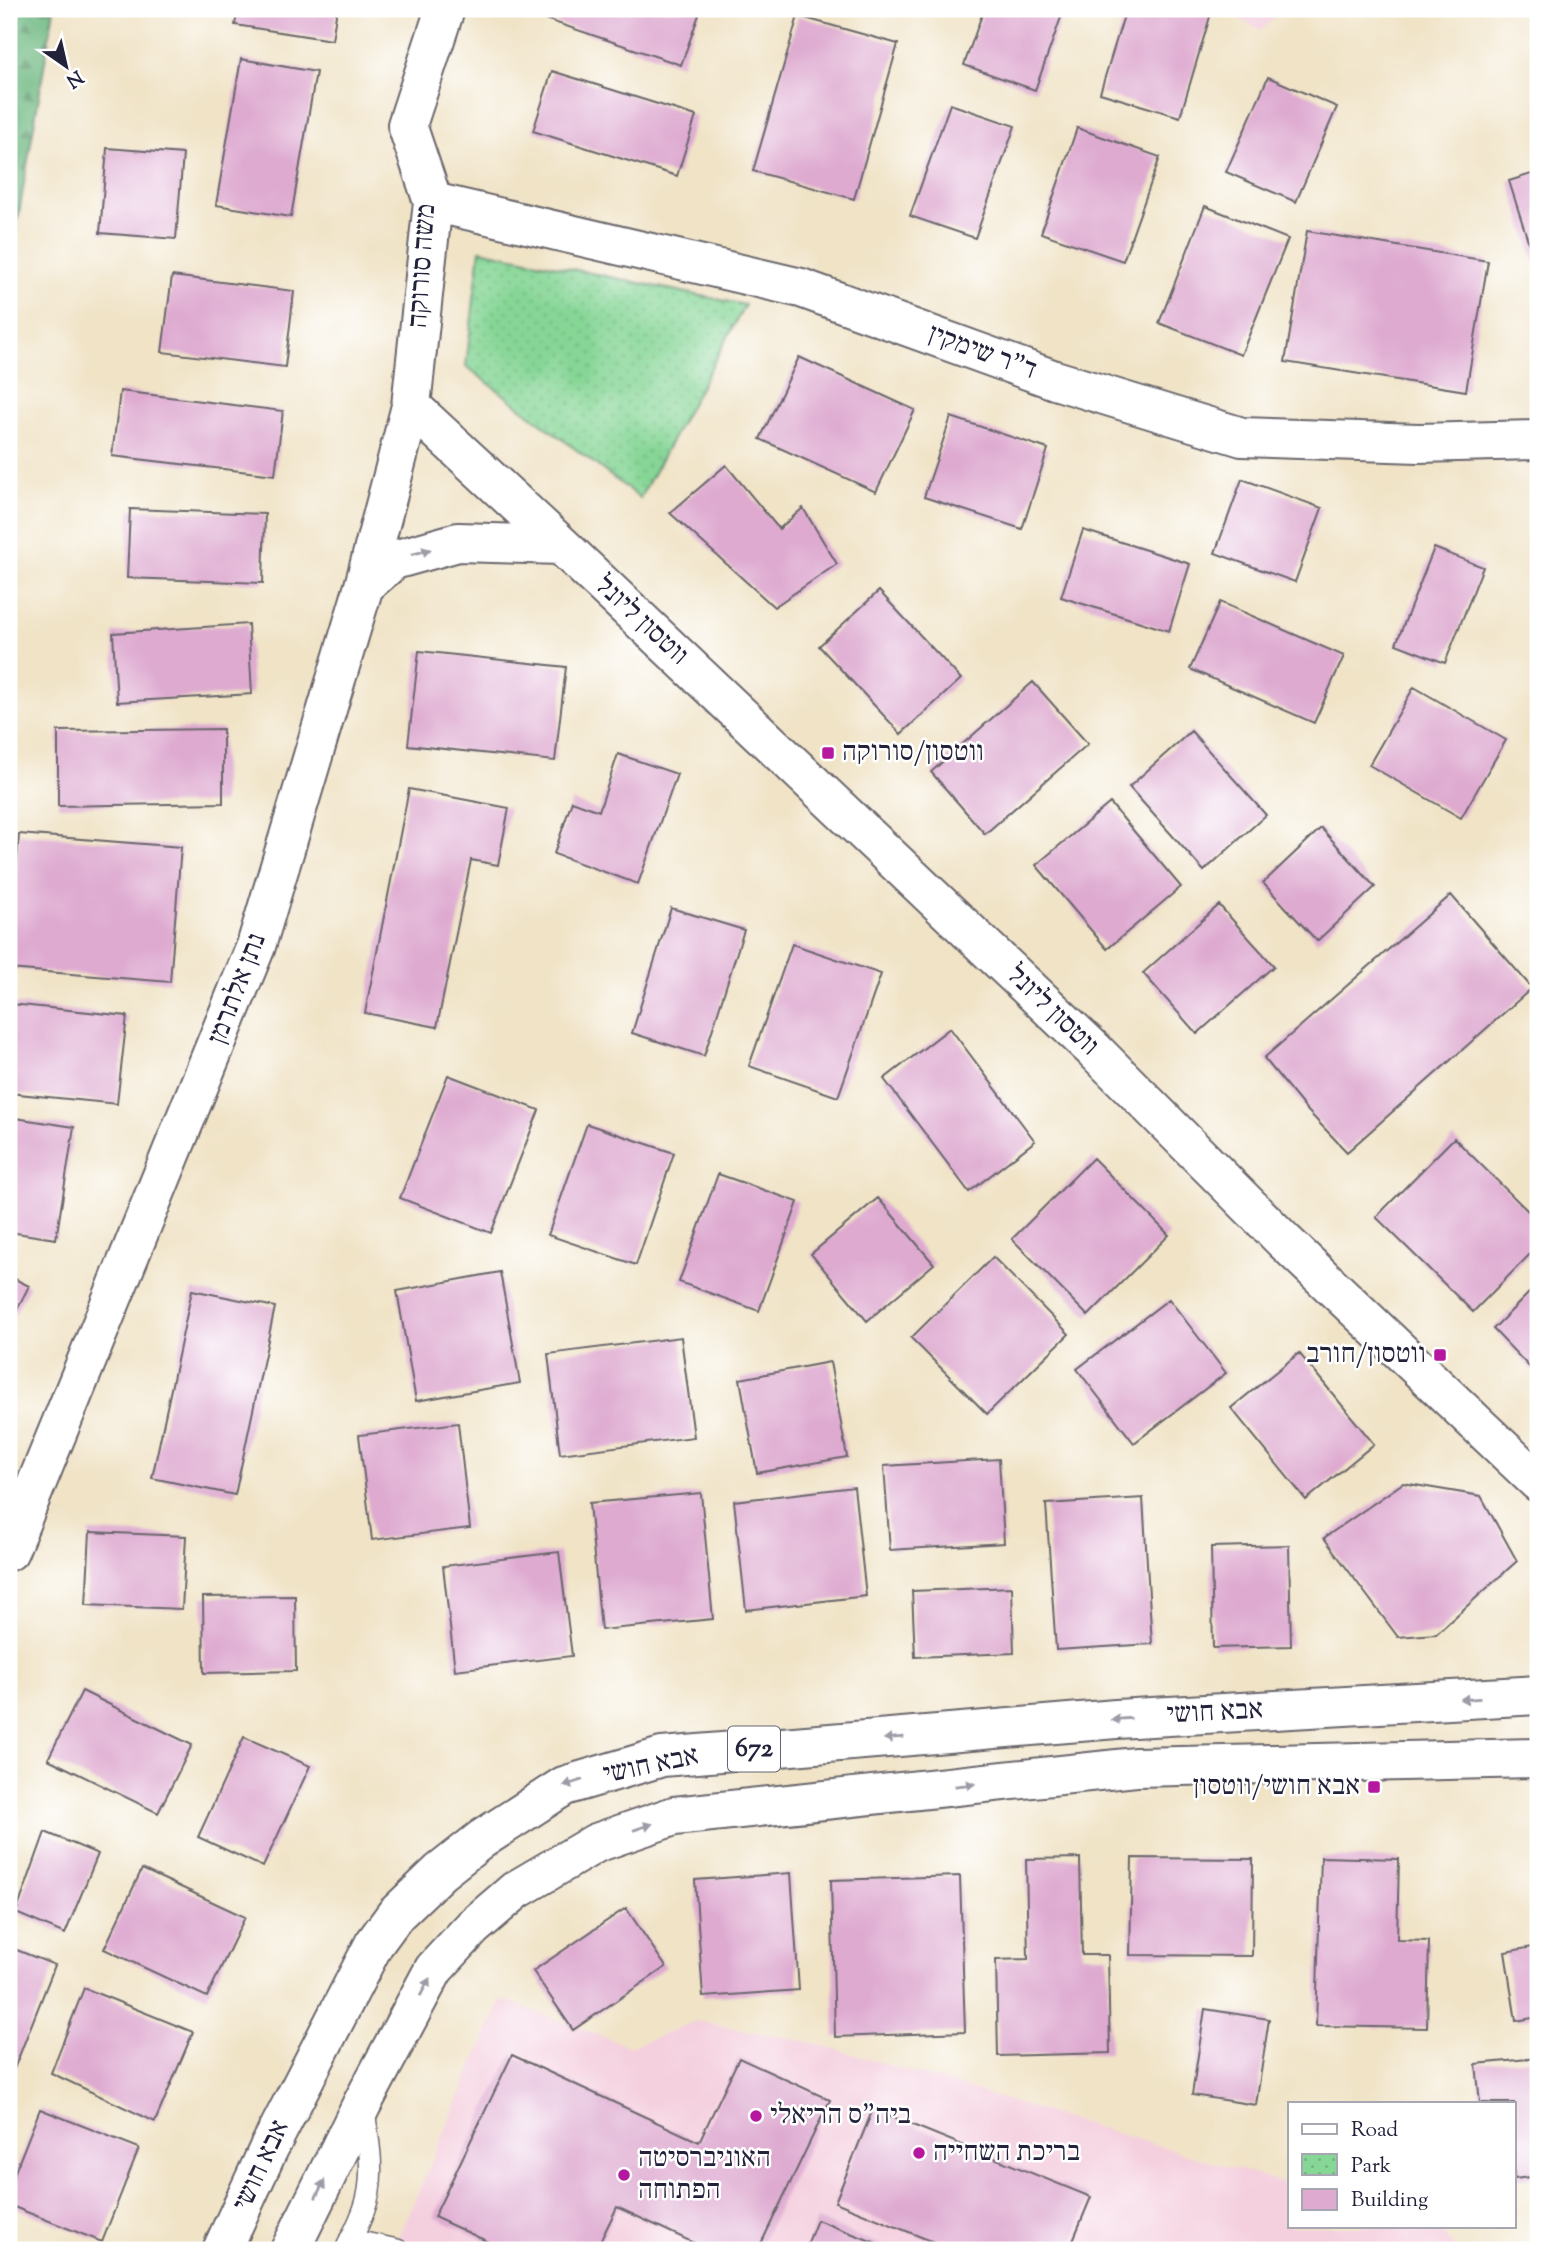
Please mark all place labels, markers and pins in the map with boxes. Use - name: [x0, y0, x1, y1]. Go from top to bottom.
- place label: ווטסון/סורוקה: [842, 733, 984, 773]
- marker: ווטסון/סורוקה: [820, 745, 836, 761]
- place label: ווטסון/חורב: [1306, 1335, 1426, 1375]
- marker: ווטסון/חורב: [1432, 1347, 1448, 1363]
- place label: אבא חושי/ווטסון: [1193, 1767, 1360, 1807]
- marker: אבא חושי/ווטסון: [1366, 1779, 1382, 1795]
- place label: ביה"ס הריאלי: [770, 2096, 911, 2136]
- marker: ביה"ס הריאלי: [748, 2108, 764, 2124]
- place label: בריכת השחייה: [933, 2133, 1080, 2173]
- place label: האוניברסיטה הפתוחה: [638, 2139, 771, 2211]
- marker: בריכת השחייה: [911, 2145, 927, 2161]
- marker: האוניברסיטה הפתוחה: [616, 2167, 632, 2183]

